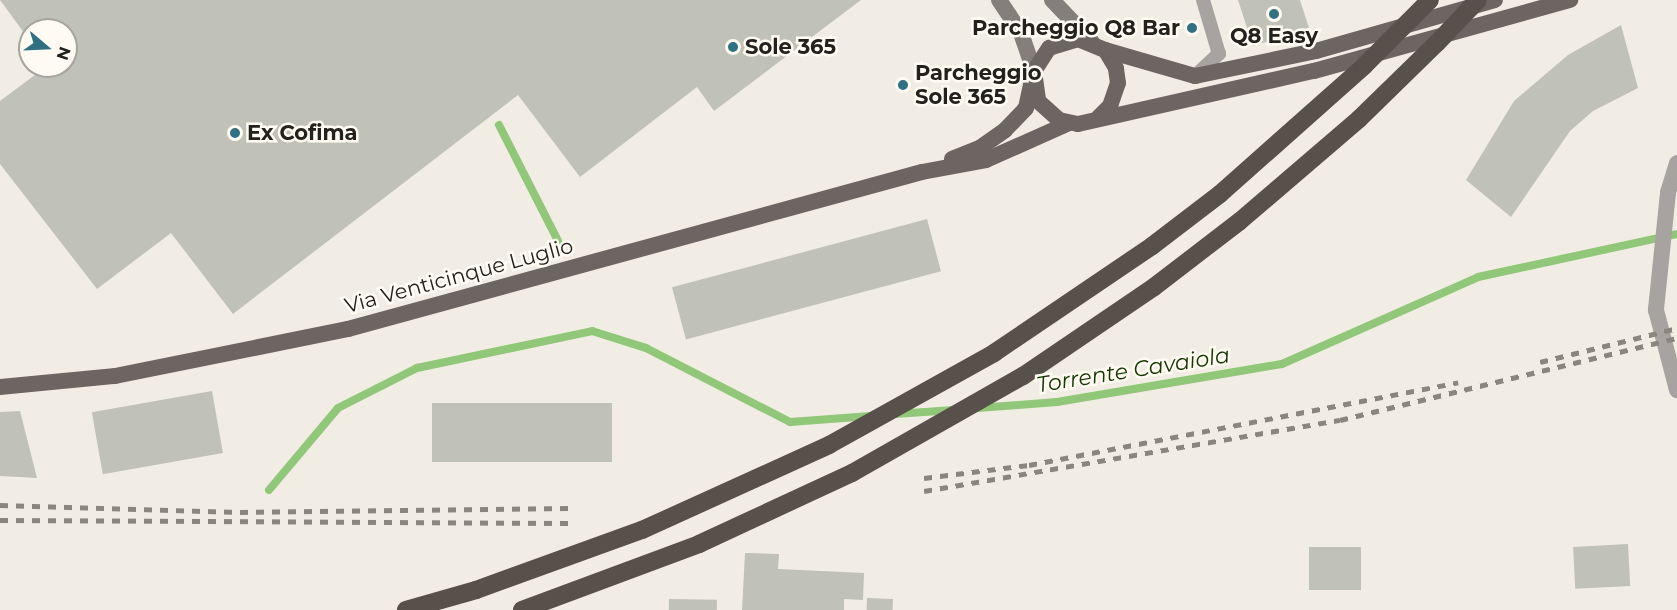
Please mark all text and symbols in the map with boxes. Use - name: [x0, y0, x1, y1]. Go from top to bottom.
- marker: Q8 Easy: [1267, 7, 1281, 21]
- place label: Parcheggio Q8 Bar: [972, 15, 1180, 41]
- north arrow: [18, 18, 78, 78]
- marker: Parcheggio Q8 Bar: [1185, 21, 1199, 35]
- place label: Q8 Easy: [1230, 23, 1318, 49]
- place label: Sole 365: [745, 34, 836, 60]
- marker: Sole 365: [726, 40, 740, 54]
- text: N: [53, 44, 75, 63]
- place label: Parcheggio Sole 365: [915, 60, 1042, 110]
- marker: Parcheggio Sole 365: [896, 78, 910, 92]
- place label: Ex Cofima: [247, 120, 357, 146]
- marker: Ex Cofima: [228, 126, 242, 140]
- street label: Via Venticinque Luglio: [342, 233, 576, 319]
- water label: Torrente Cavaiola: [1034, 342, 1232, 398]

